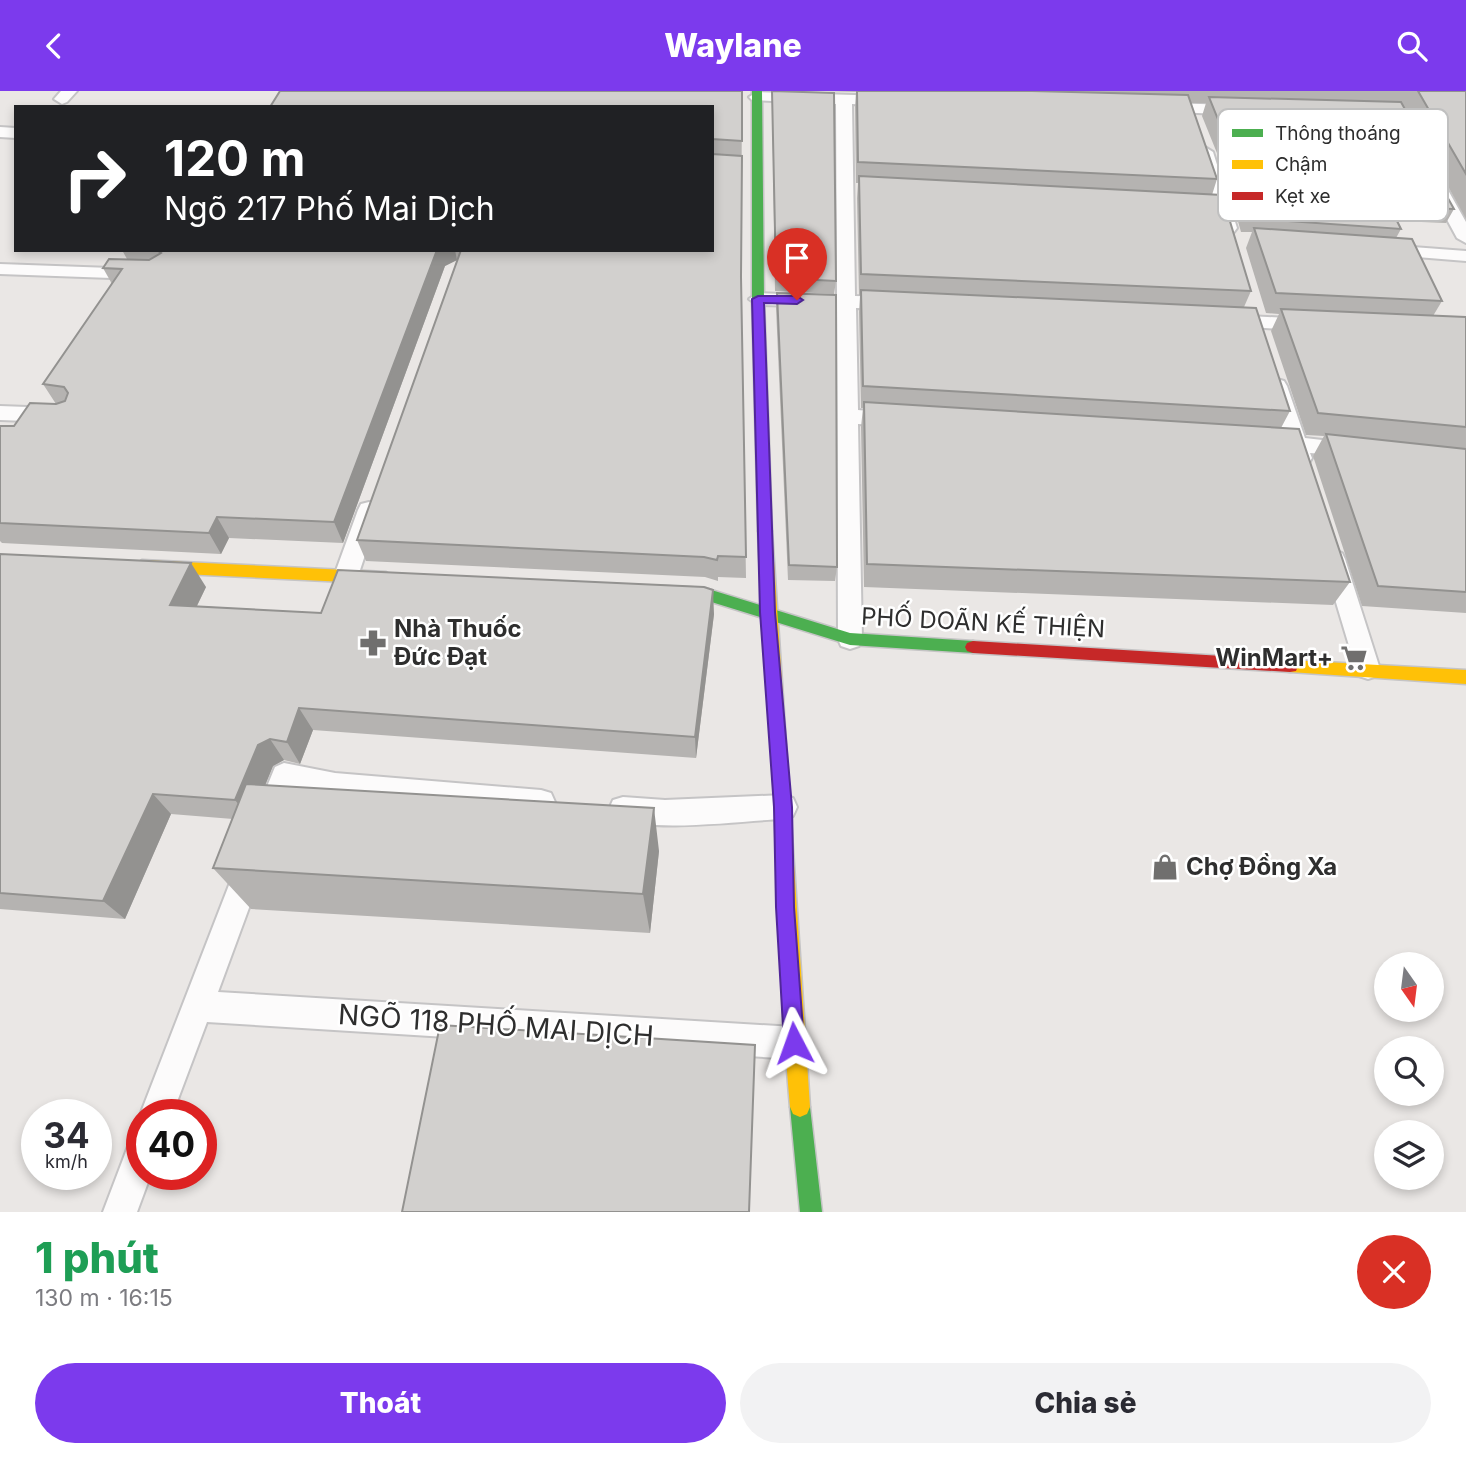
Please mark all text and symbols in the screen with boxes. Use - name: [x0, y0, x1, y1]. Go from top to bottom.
- text: Waylane: [664, 26, 802, 65]
- icon: back: [35, 27, 73, 65]
- icon: search: [1393, 27, 1431, 65]
- legend: [1218, 109, 1448, 221]
- text: Thông thoáng: [1275, 122, 1401, 145]
- text: 120 m: [164, 129, 305, 188]
- icon: right: [49, 133, 140, 224]
- text: Chậm: [1275, 153, 1327, 176]
- text: Kẹt xe: [1275, 185, 1331, 208]
- text: Ngõ 217 Phố Mai Dịch: [164, 189, 495, 228]
- pin: [767, 228, 827, 300]
- icon: arrive: [778, 239, 816, 277]
- street label: PHỐ DOÃN KẾ THIỆN: [860, 598, 1106, 643]
- place label: Nhà Thuốc Đức Đạt: [394, 614, 522, 671]
- pharmacy icon: Nhà Thuốc Đức Đạt: [358, 628, 388, 658]
- place label: WinMart+: [1215, 643, 1333, 672]
- supermarket icon: WinMart+: [1339, 643, 1369, 673]
- shop icon: Chợ Đồng Xa: [1150, 852, 1180, 882]
- place label: Chợ Đồng Xa: [1186, 852, 1337, 881]
- north arrow: [1374, 952, 1444, 1022]
- map controls: [1374, 952, 1444, 1190]
- street label: NGÕ 118 PHỐ MAI DỊCH: [337, 993, 655, 1053]
- position arrow: [757, 1006, 831, 1080]
- button: search: [1374, 1036, 1444, 1106]
- speed limit sign: 40: [126, 1099, 217, 1190]
- text: 34: [43, 1114, 90, 1156]
- button: layers: [1374, 1120, 1444, 1190]
- text: km/h: [45, 1151, 88, 1172]
- text: 1 phút: [35, 1232, 159, 1283]
- button: close: [1357, 1235, 1431, 1309]
- text: 130 m · 16:15: [35, 1284, 173, 1312]
- button: Thoát: [35, 1363, 726, 1443]
- button: Chia sẻ: [740, 1363, 1431, 1443]

